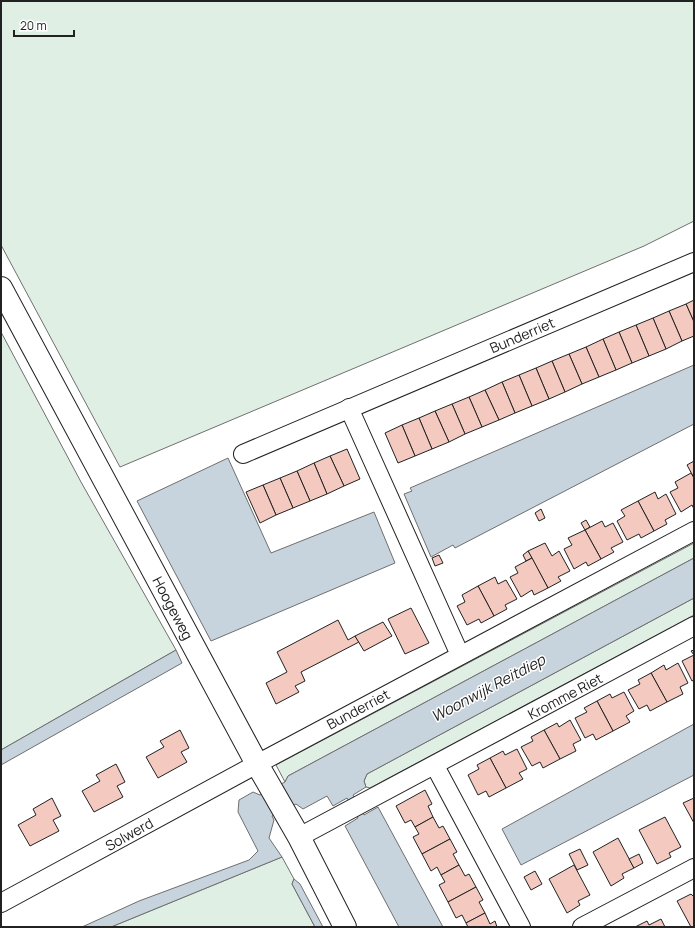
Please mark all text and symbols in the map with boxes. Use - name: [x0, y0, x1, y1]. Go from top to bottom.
- scale bar: [14, 12, 74, 38]
- text: 20 m: [20, 17, 47, 34]
- street label: Bunderriet: [487, 313, 558, 357]
- street label: Hoogeweg: [148, 573, 198, 643]
- water label: Woonwijk Reitdiep: [427, 649, 550, 727]
- street label: Kromme Riet: [524, 668, 606, 724]
- street label: Bunderriet: [323, 684, 393, 734]
- street label: Solwerd: [102, 813, 156, 855]

